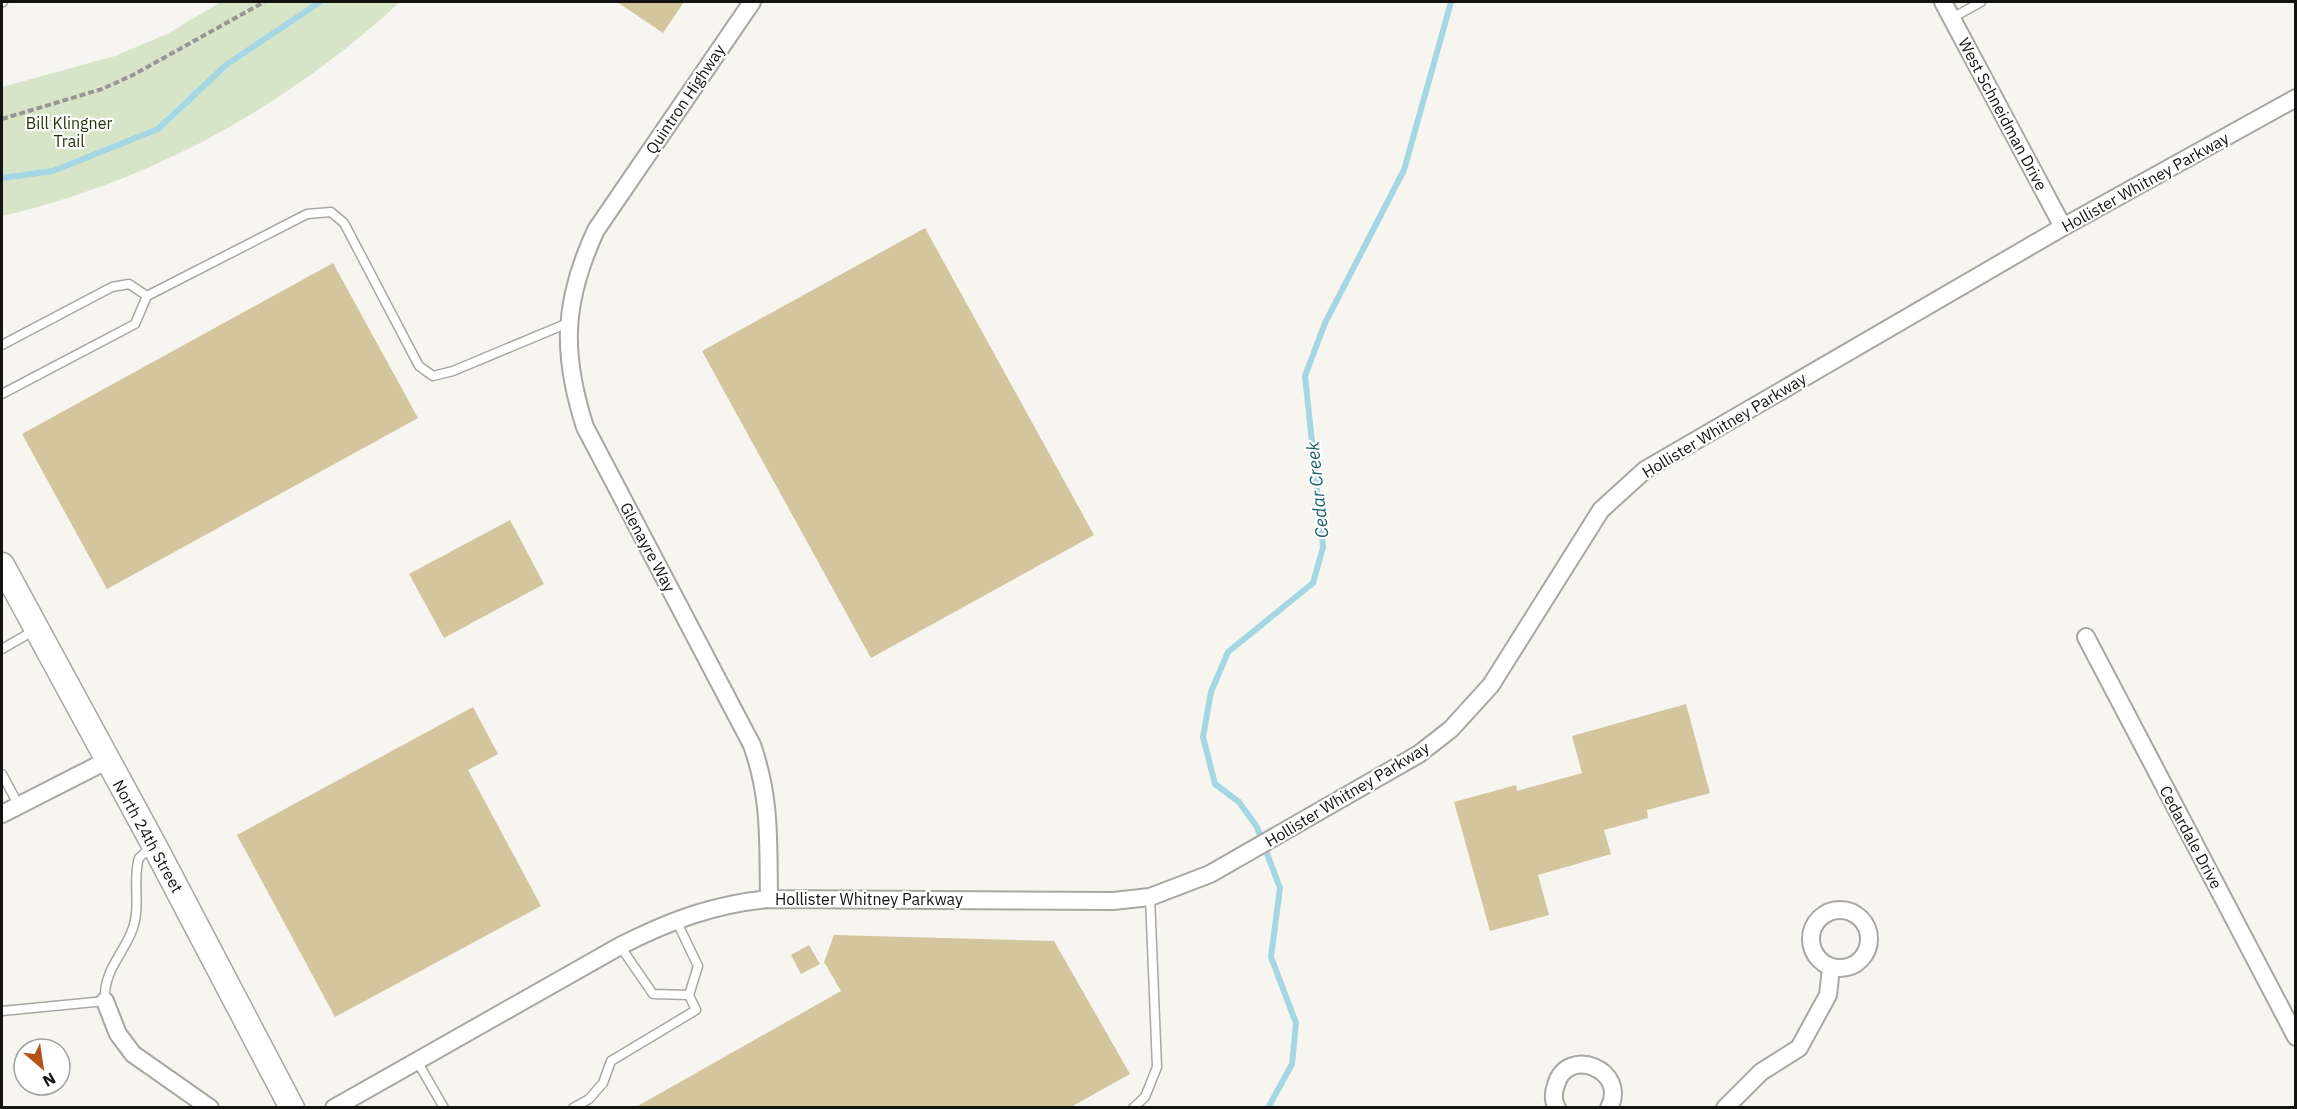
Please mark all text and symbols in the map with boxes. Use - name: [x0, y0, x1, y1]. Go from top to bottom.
- street label: West Schneidman Drive: [1954, 34, 2052, 194]
- street label: Quintron Highway: [641, 40, 729, 158]
- park label: Bill Klingner Trail: [26, 113, 112, 151]
- street label: Hollister Whitney Parkway: [2058, 128, 2232, 236]
- street label: Hollister Whitney Parkway: [1638, 368, 1810, 482]
- water label: Cedar Creek: [1300, 440, 1333, 539]
- street label: Glenayre Way: [616, 499, 680, 595]
- street label: Hollister Whitney Parkway: [1261, 737, 1433, 851]
- street label: North 24th Street: [109, 776, 187, 896]
- street label: Cedardale Drive: [2155, 782, 2227, 892]
- street label: Hollister Whitney Parkway: [775, 889, 963, 909]
- north arrow: [12, 1037, 72, 1097]
- text: N: [39, 1069, 59, 1092]

